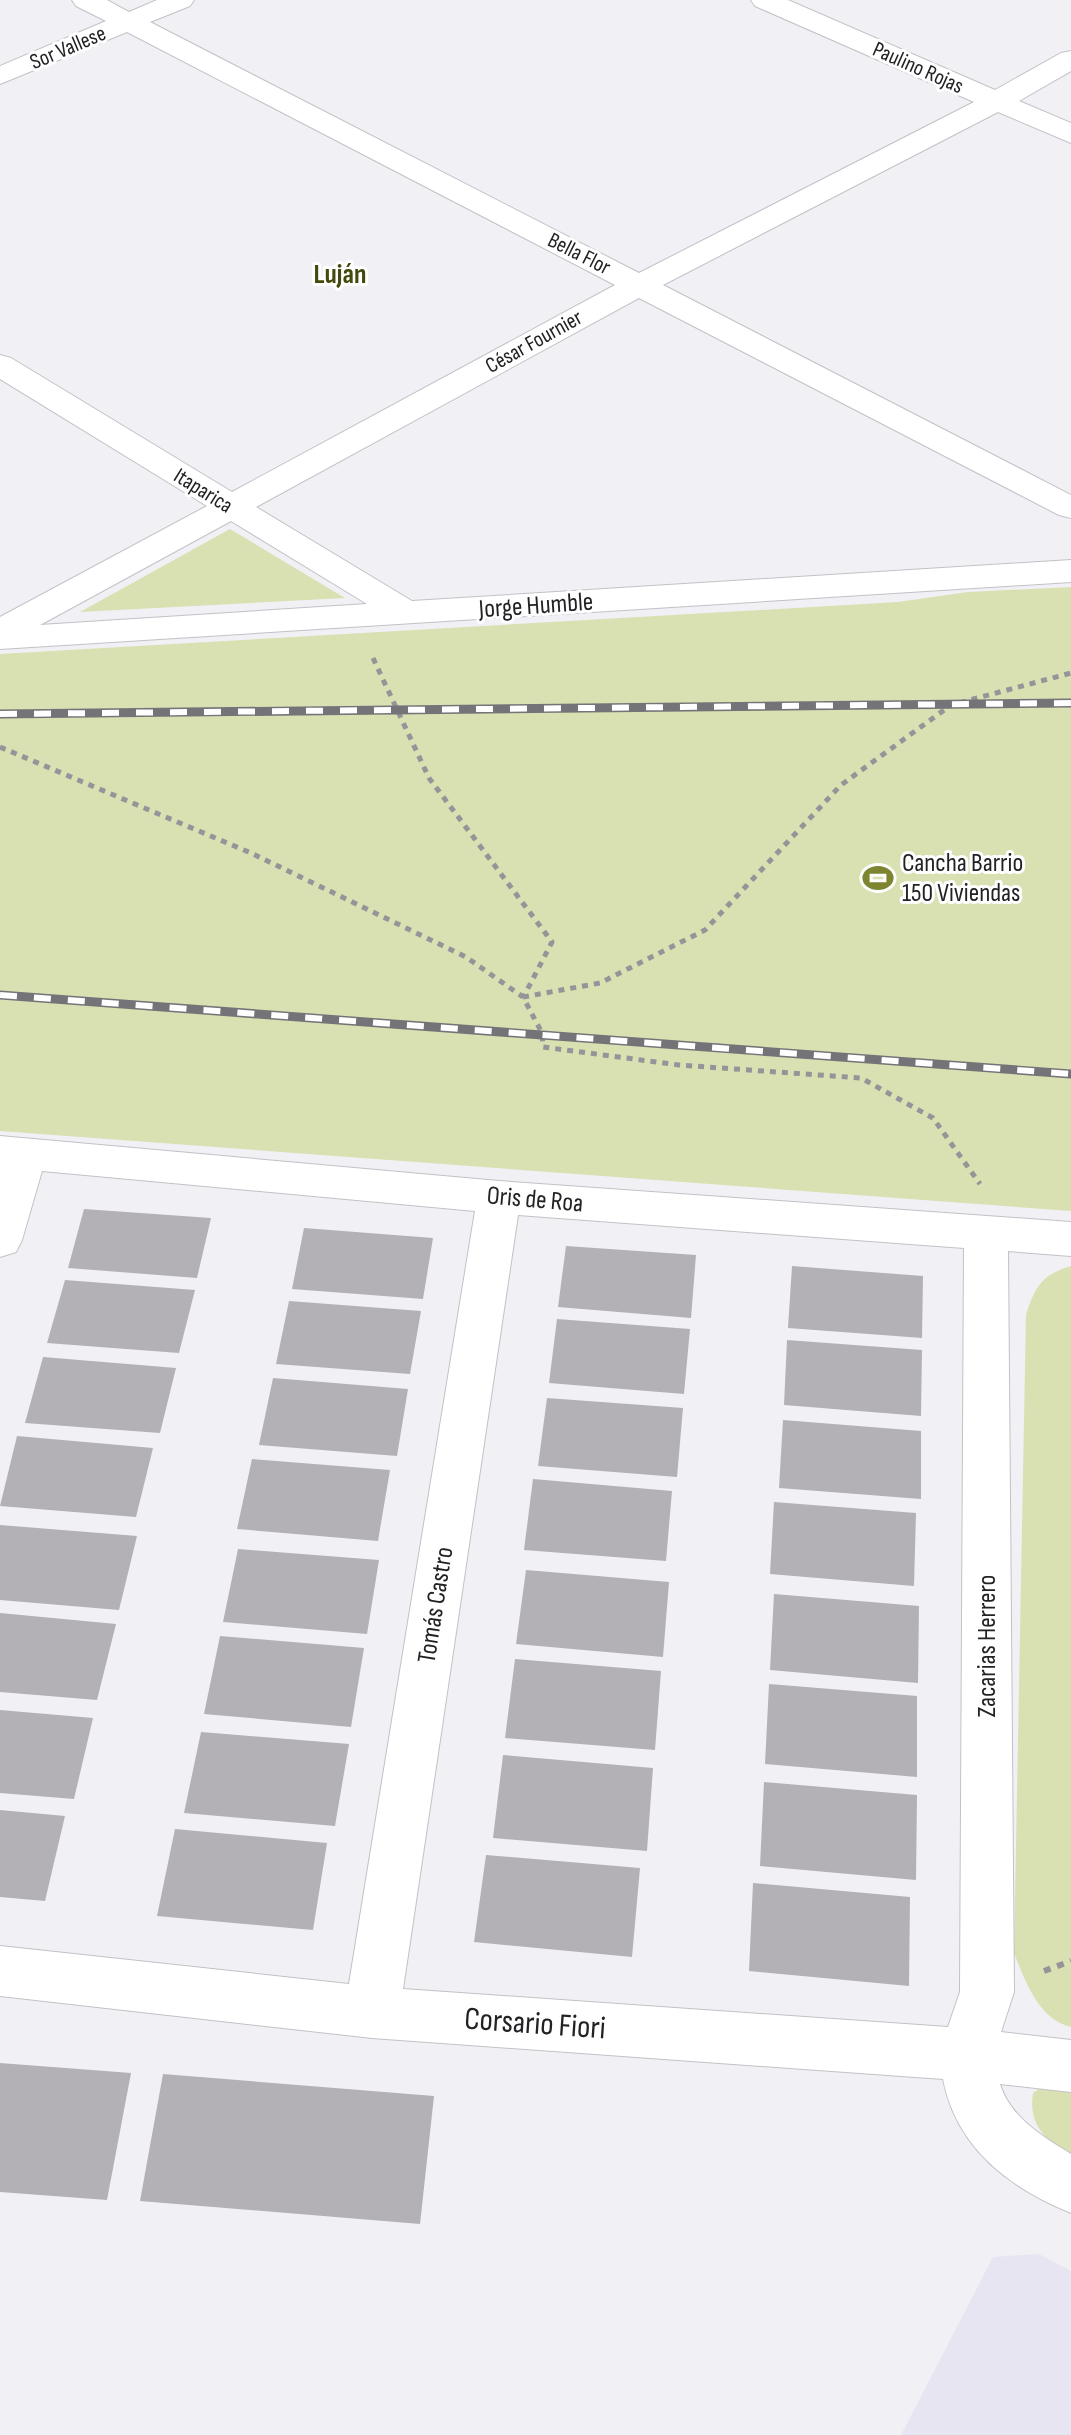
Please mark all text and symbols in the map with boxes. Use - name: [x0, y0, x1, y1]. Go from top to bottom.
- street label: Sor Vallese: [26, 20, 110, 76]
- street label: Paulino Rojas: [868, 36, 968, 100]
- street label: Bella Flor: [543, 227, 615, 281]
- district label: Luján: [314, 258, 366, 291]
- street label: César Fournier: [481, 304, 587, 380]
- street label: Itaparica: [169, 462, 237, 520]
- street label: Jorge Humble: [477, 587, 594, 626]
- place label: Cancha Barrio 150 Viviendas: [902, 848, 1023, 909]
- sports icon: Cancha Barrio 150 Viviendas: [861, 861, 895, 895]
- street label: Oris de Roa: [486, 1180, 584, 1220]
- street label: Tomás Castro: [412, 1545, 460, 1665]
- street label: Zacarias Herrero: [972, 1575, 1003, 1717]
- street label: Corsario Fiori: [463, 2000, 607, 2048]

